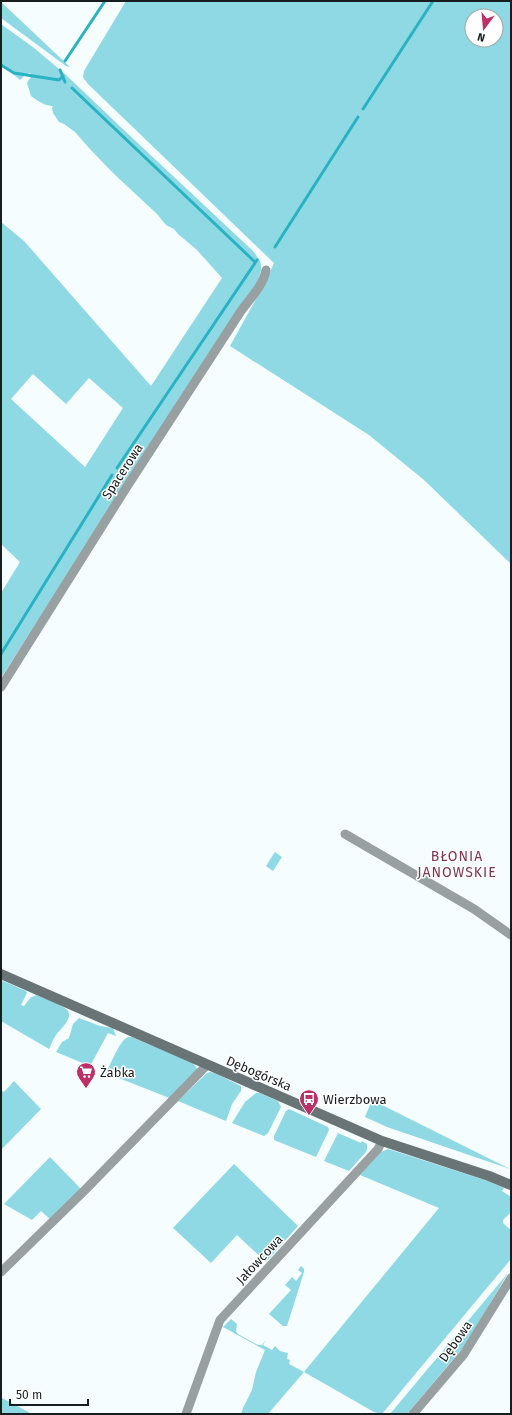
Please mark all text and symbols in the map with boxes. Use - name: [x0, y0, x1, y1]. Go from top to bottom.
- north arrow: [464, 8, 504, 48]
- text: N: [476, 30, 487, 44]
- street label: Spacerowa: [99, 441, 146, 502]
- district label: BŁONIA JANOWSKIE: [417, 848, 497, 881]
- street label: Dębogórska: [224, 1053, 294, 1094]
- supermarket icon: Żabka: [75, 1061, 97, 1089]
- place label: Żabka: [100, 1065, 135, 1080]
- bus stop icon: Wierzbowa: [298, 1088, 320, 1116]
- place label: Wierzbowa: [323, 1092, 387, 1107]
- street label: Jałowcowa: [233, 1232, 286, 1287]
- street label: Dębowa: [436, 1318, 475, 1365]
- scale bar: [10, 1381, 88, 1407]
- text: 50 m: [16, 1388, 42, 1402]

